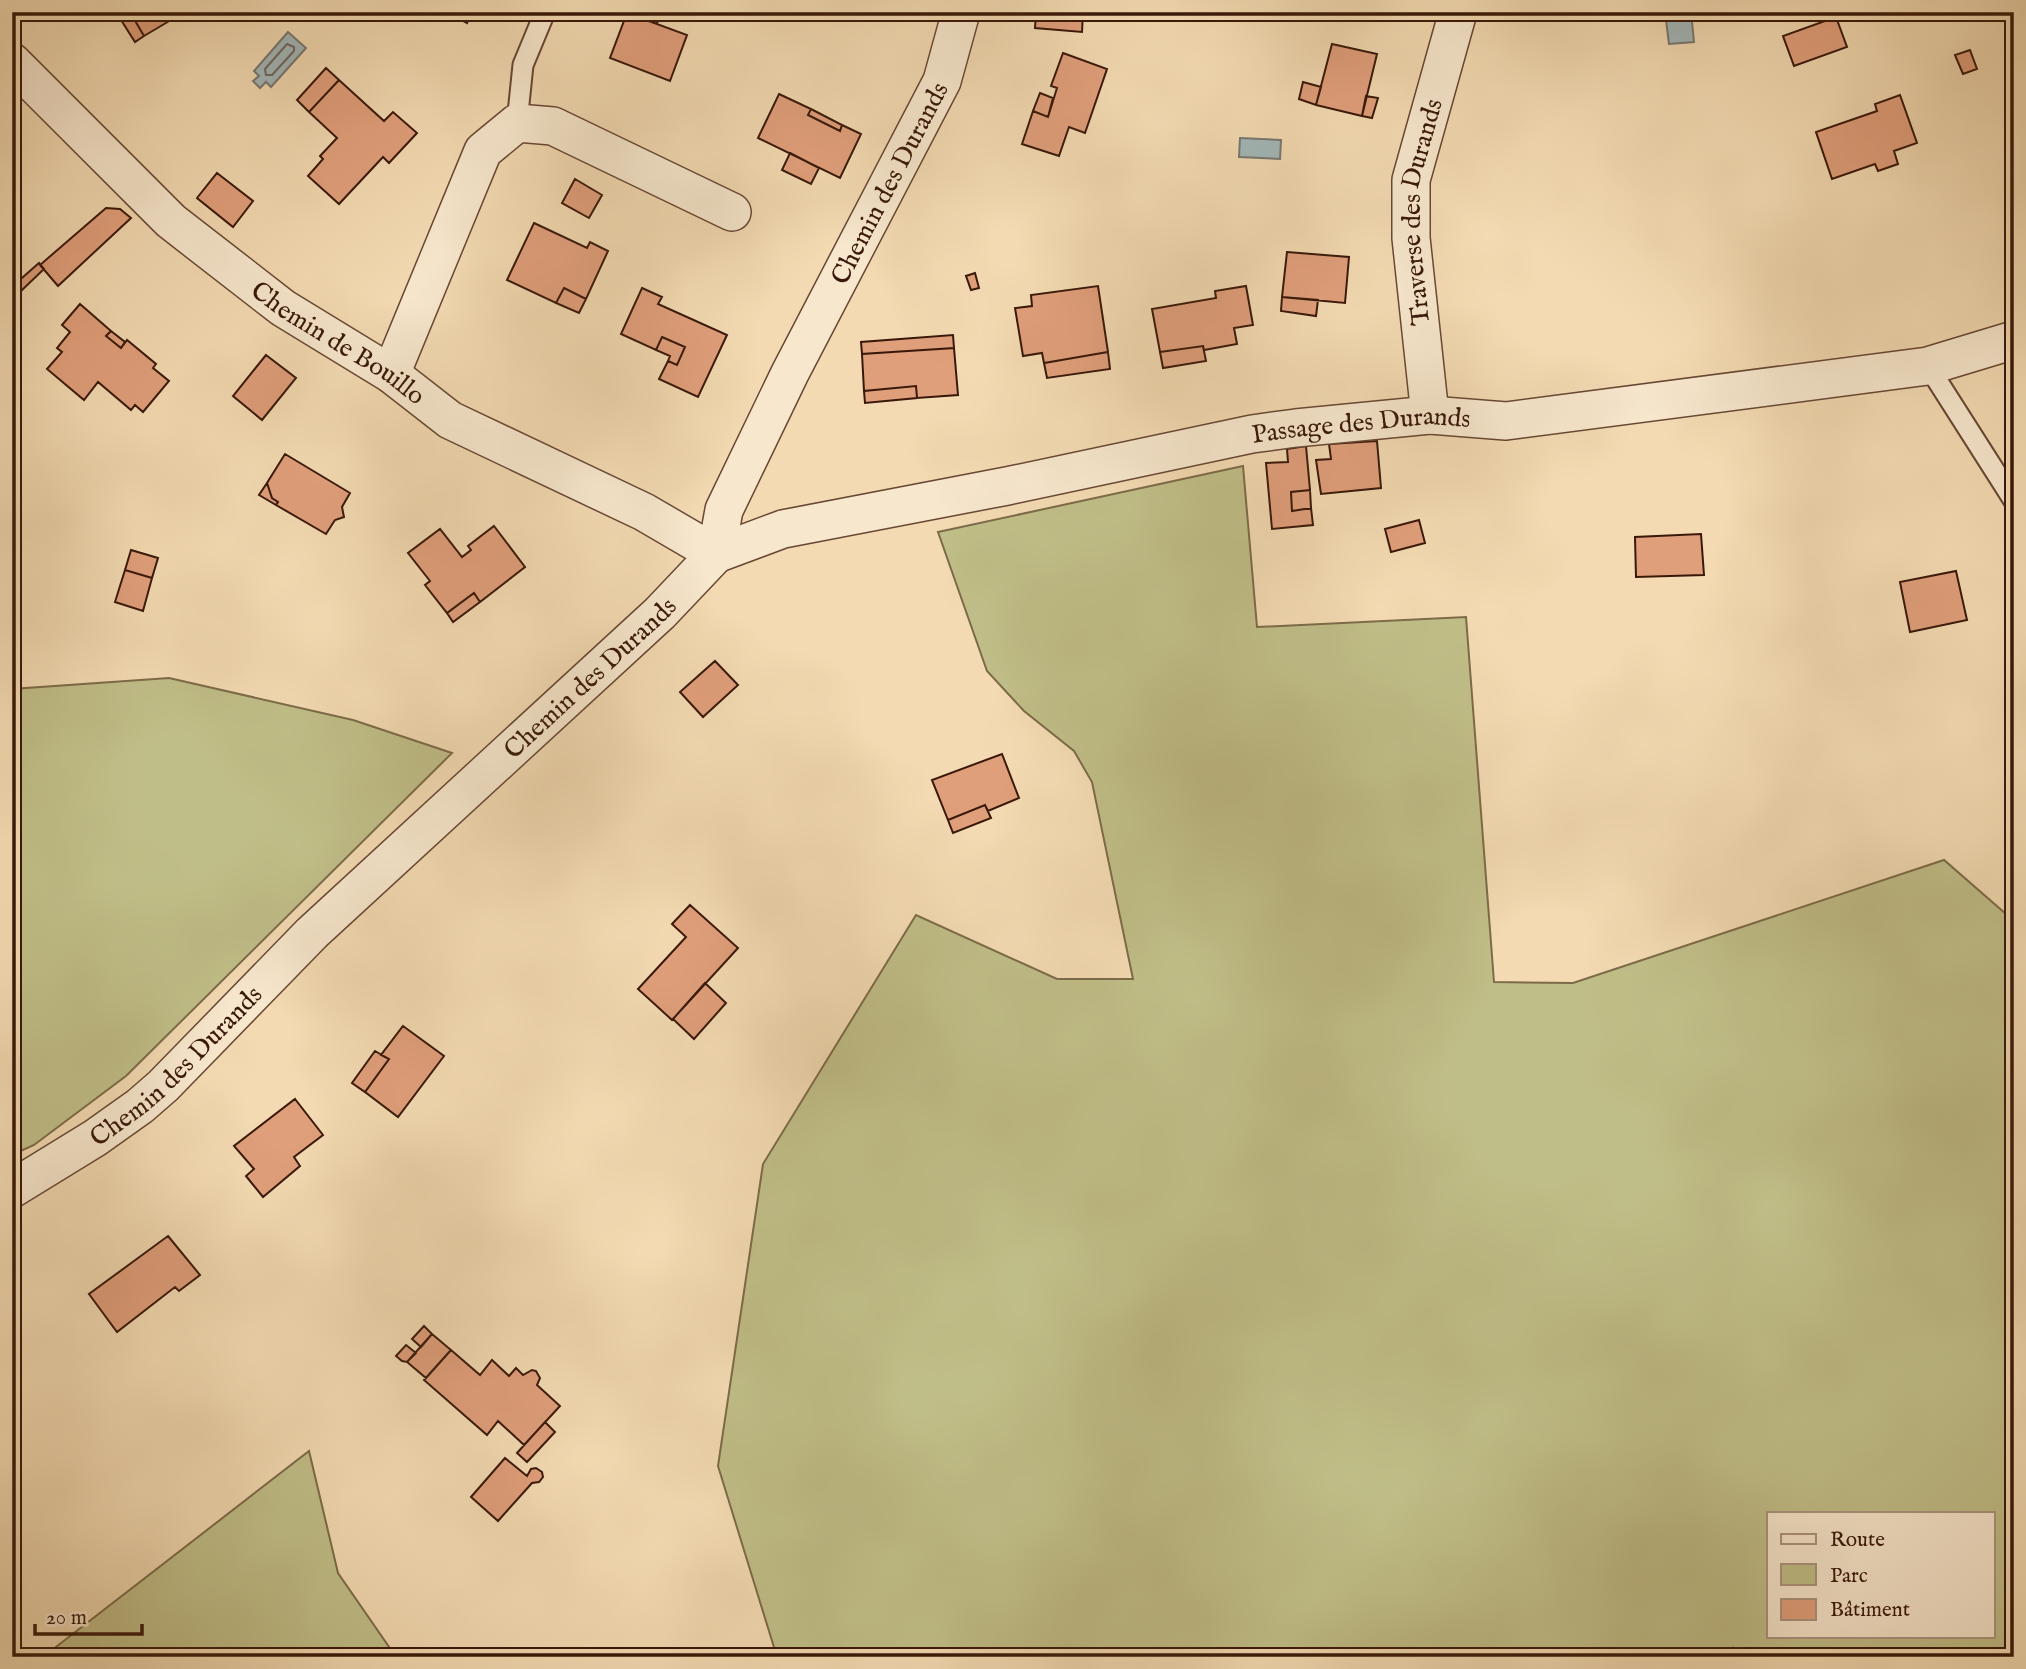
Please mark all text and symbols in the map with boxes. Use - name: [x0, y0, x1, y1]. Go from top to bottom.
- street label: Chemin des Durands: [824, 77, 957, 290]
- street label: Traverse des Durands: [1394, 95, 1451, 327]
- street label: Chemin de Bouillo: [244, 274, 432, 413]
- street label: Passage des Durands: [1250, 400, 1472, 452]
- street label: Chemin des Durands: [497, 591, 684, 767]
- street label: Chemin des Durands: [84, 979, 270, 1155]
- legend: [1767, 1512, 1994, 1638]
- text: Route: [1830, 1527, 1885, 1554]
- text: Parc: [1830, 1563, 1868, 1590]
- scale bar: [35, 1592, 142, 1636]
- text: Bâtiment: [1830, 1597, 1910, 1624]
- text: 20 m: [46, 1605, 87, 1632]

